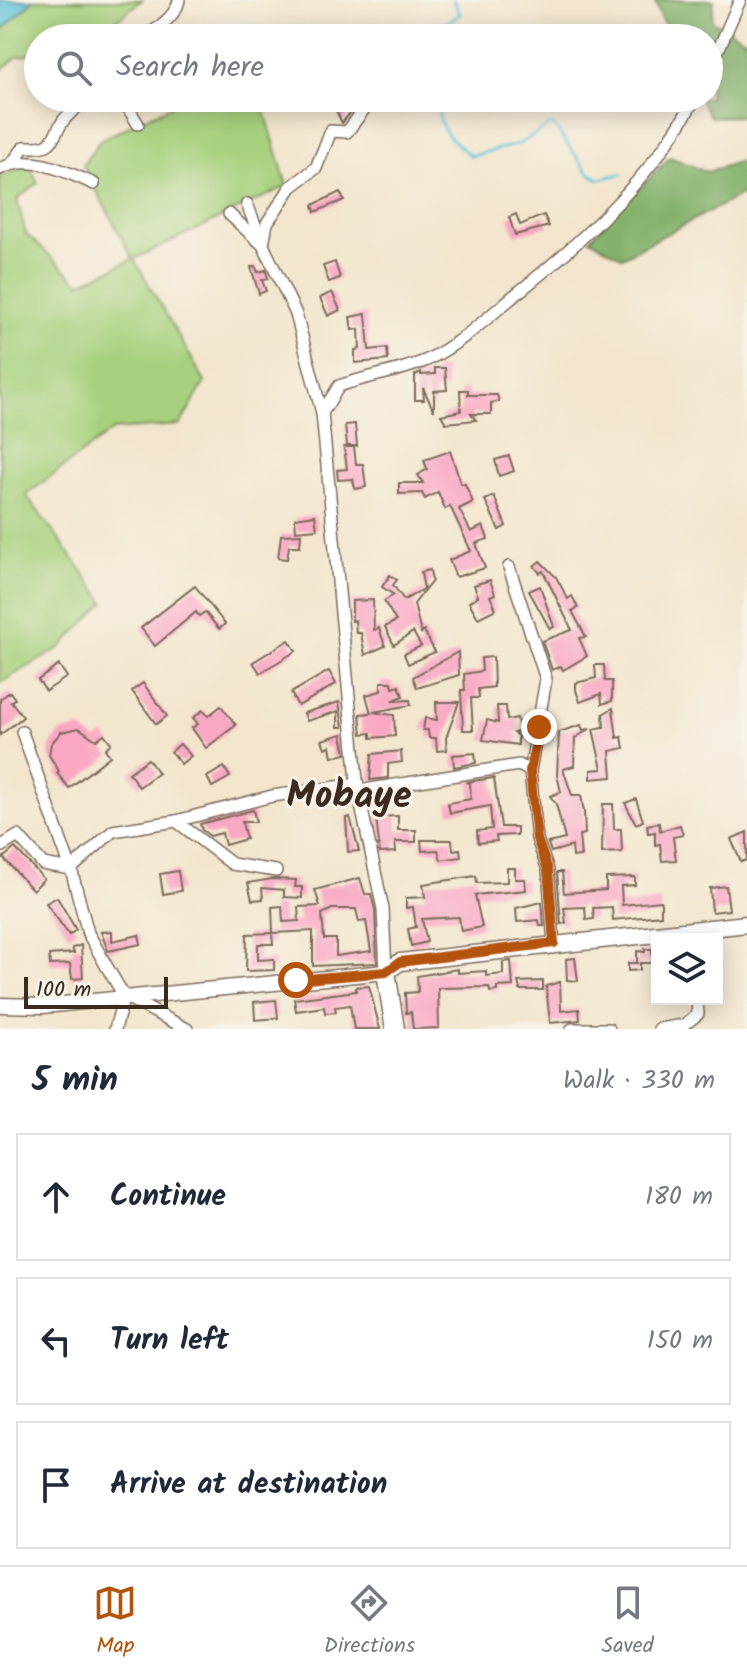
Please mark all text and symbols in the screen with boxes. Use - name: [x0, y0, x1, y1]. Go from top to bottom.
- search box: [24, 24, 723, 112]
- text: Search here: [116, 44, 264, 92]
- icon: search: [52, 46, 96, 90]
- route end: [521, 709, 557, 745]
- district label: Mobaye: [286, 767, 412, 827]
- map controls: [651, 933, 723, 1005]
- button: layers: [651, 933, 723, 1005]
- route start: [278, 962, 314, 998]
- scale bar: [24, 973, 168, 1009]
- text: 100 m: [36, 973, 91, 1008]
- text: 5 min: [32, 1054, 118, 1108]
- text: Walk · 330 m: [563, 1060, 715, 1102]
- text: Continue: [110, 1173, 226, 1221]
- icon: ahead: [34, 1175, 78, 1219]
- text: 180 m: [645, 1176, 713, 1218]
- text: Turn left: [110, 1317, 229, 1365]
- icon: left: [34, 1319, 78, 1363]
- text: 150 m: [647, 1320, 713, 1362]
- text: Arrive at destination: [110, 1461, 387, 1509]
- icon: arrive: [34, 1463, 78, 1507]
- tab: Map: [93, 1581, 137, 1664]
- tab: Directions: [324, 1581, 415, 1664]
- tab: Saved: [602, 1581, 654, 1664]

